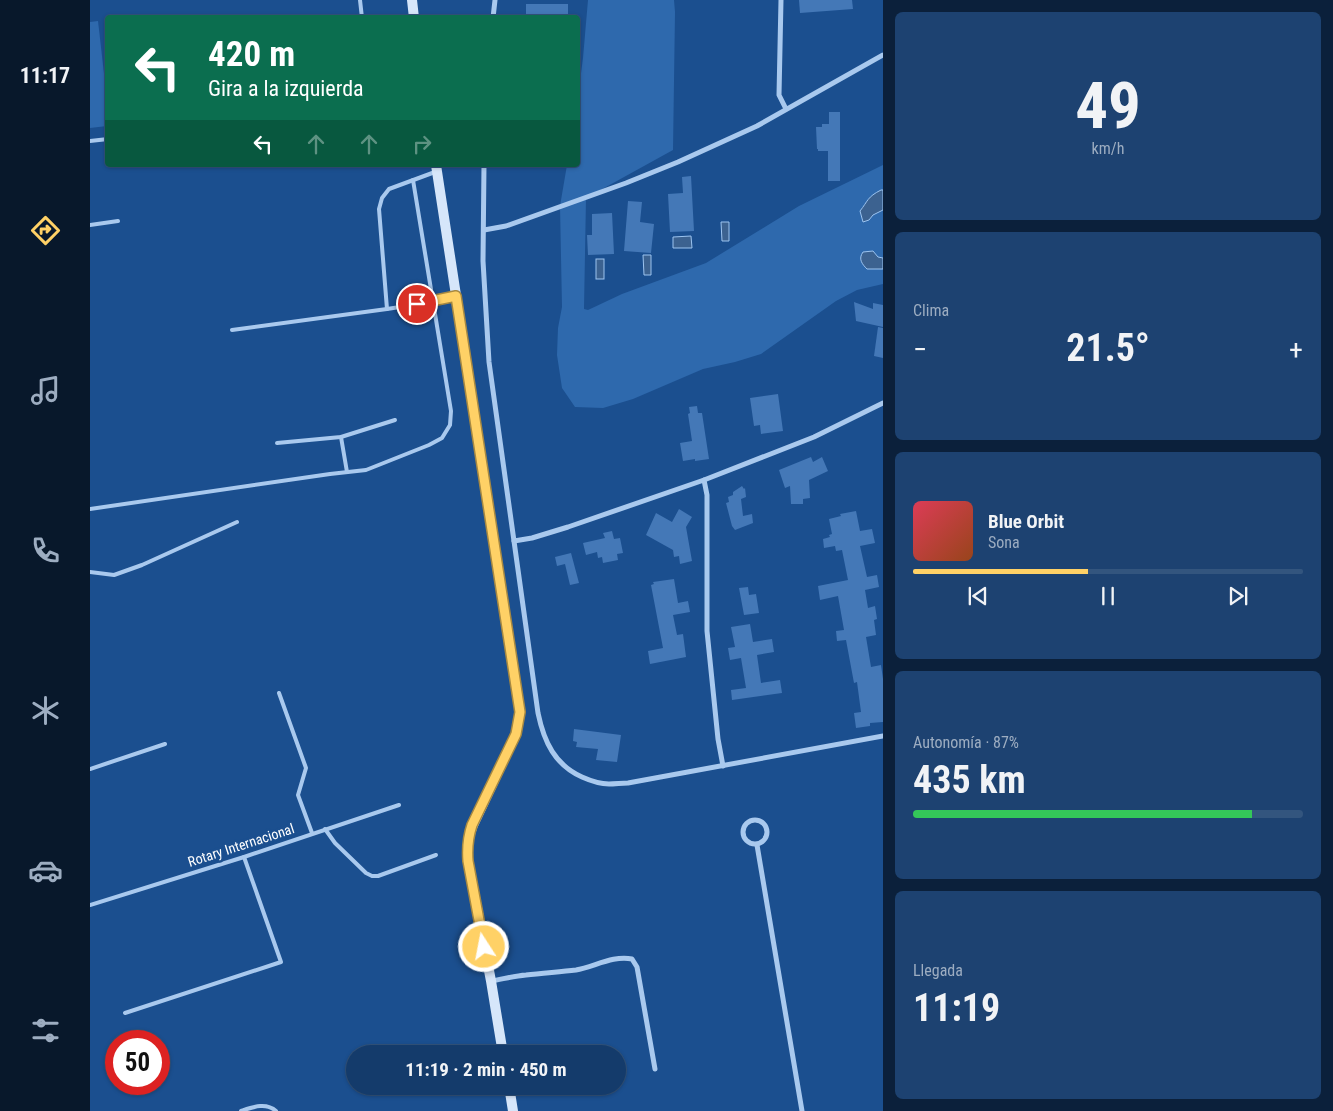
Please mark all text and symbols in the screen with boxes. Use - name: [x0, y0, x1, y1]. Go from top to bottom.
- text: 420 m: [208, 34, 295, 75]
- icon: left: [125, 35, 190, 100]
- text: 11:17: [20, 63, 70, 88]
- text: 49: [1075, 68, 1141, 144]
- text: Gira a la izquierda: [208, 76, 364, 101]
- icon: left: [249, 130, 277, 158]
- icon: ahead: [302, 130, 330, 158]
- icon: ahead: [355, 130, 383, 158]
- icon: right: [408, 130, 436, 158]
- text: km/h: [1092, 139, 1124, 158]
- icon: directions: [28, 213, 63, 248]
- pin: [396, 283, 438, 325]
- icon: arrive: [403, 290, 431, 318]
- text: Clima: [913, 301, 949, 320]
- text: 21.5°: [1066, 326, 1150, 370]
- text: −: [913, 333, 927, 366]
- text: +: [1289, 333, 1303, 366]
- icon: music: [28, 373, 63, 408]
- text: Blue Orbit: [988, 510, 1064, 533]
- icon: phone: [28, 533, 63, 568]
- text: Sona: [988, 533, 1020, 552]
- icon: previous: [964, 582, 992, 610]
- icon: pause: [1094, 582, 1122, 610]
- icon: next: [1224, 582, 1252, 610]
- icon: climate: [28, 693, 63, 728]
- text: Autonomía · 87%: [913, 733, 1019, 752]
- text: 435 km: [913, 758, 1026, 802]
- street label: Rotary Internacional: [186, 820, 296, 870]
- icon: car: [28, 853, 63, 888]
- position arrow: [457, 920, 509, 972]
- text: Llegada: [913, 961, 963, 980]
- text: 11:19: [913, 986, 1000, 1030]
- icon: filters: [28, 1013, 63, 1048]
- speed limit sign: 50: [105, 1030, 170, 1095]
- text: 11:19 · 2 min · 450 m: [405, 1058, 567, 1081]

